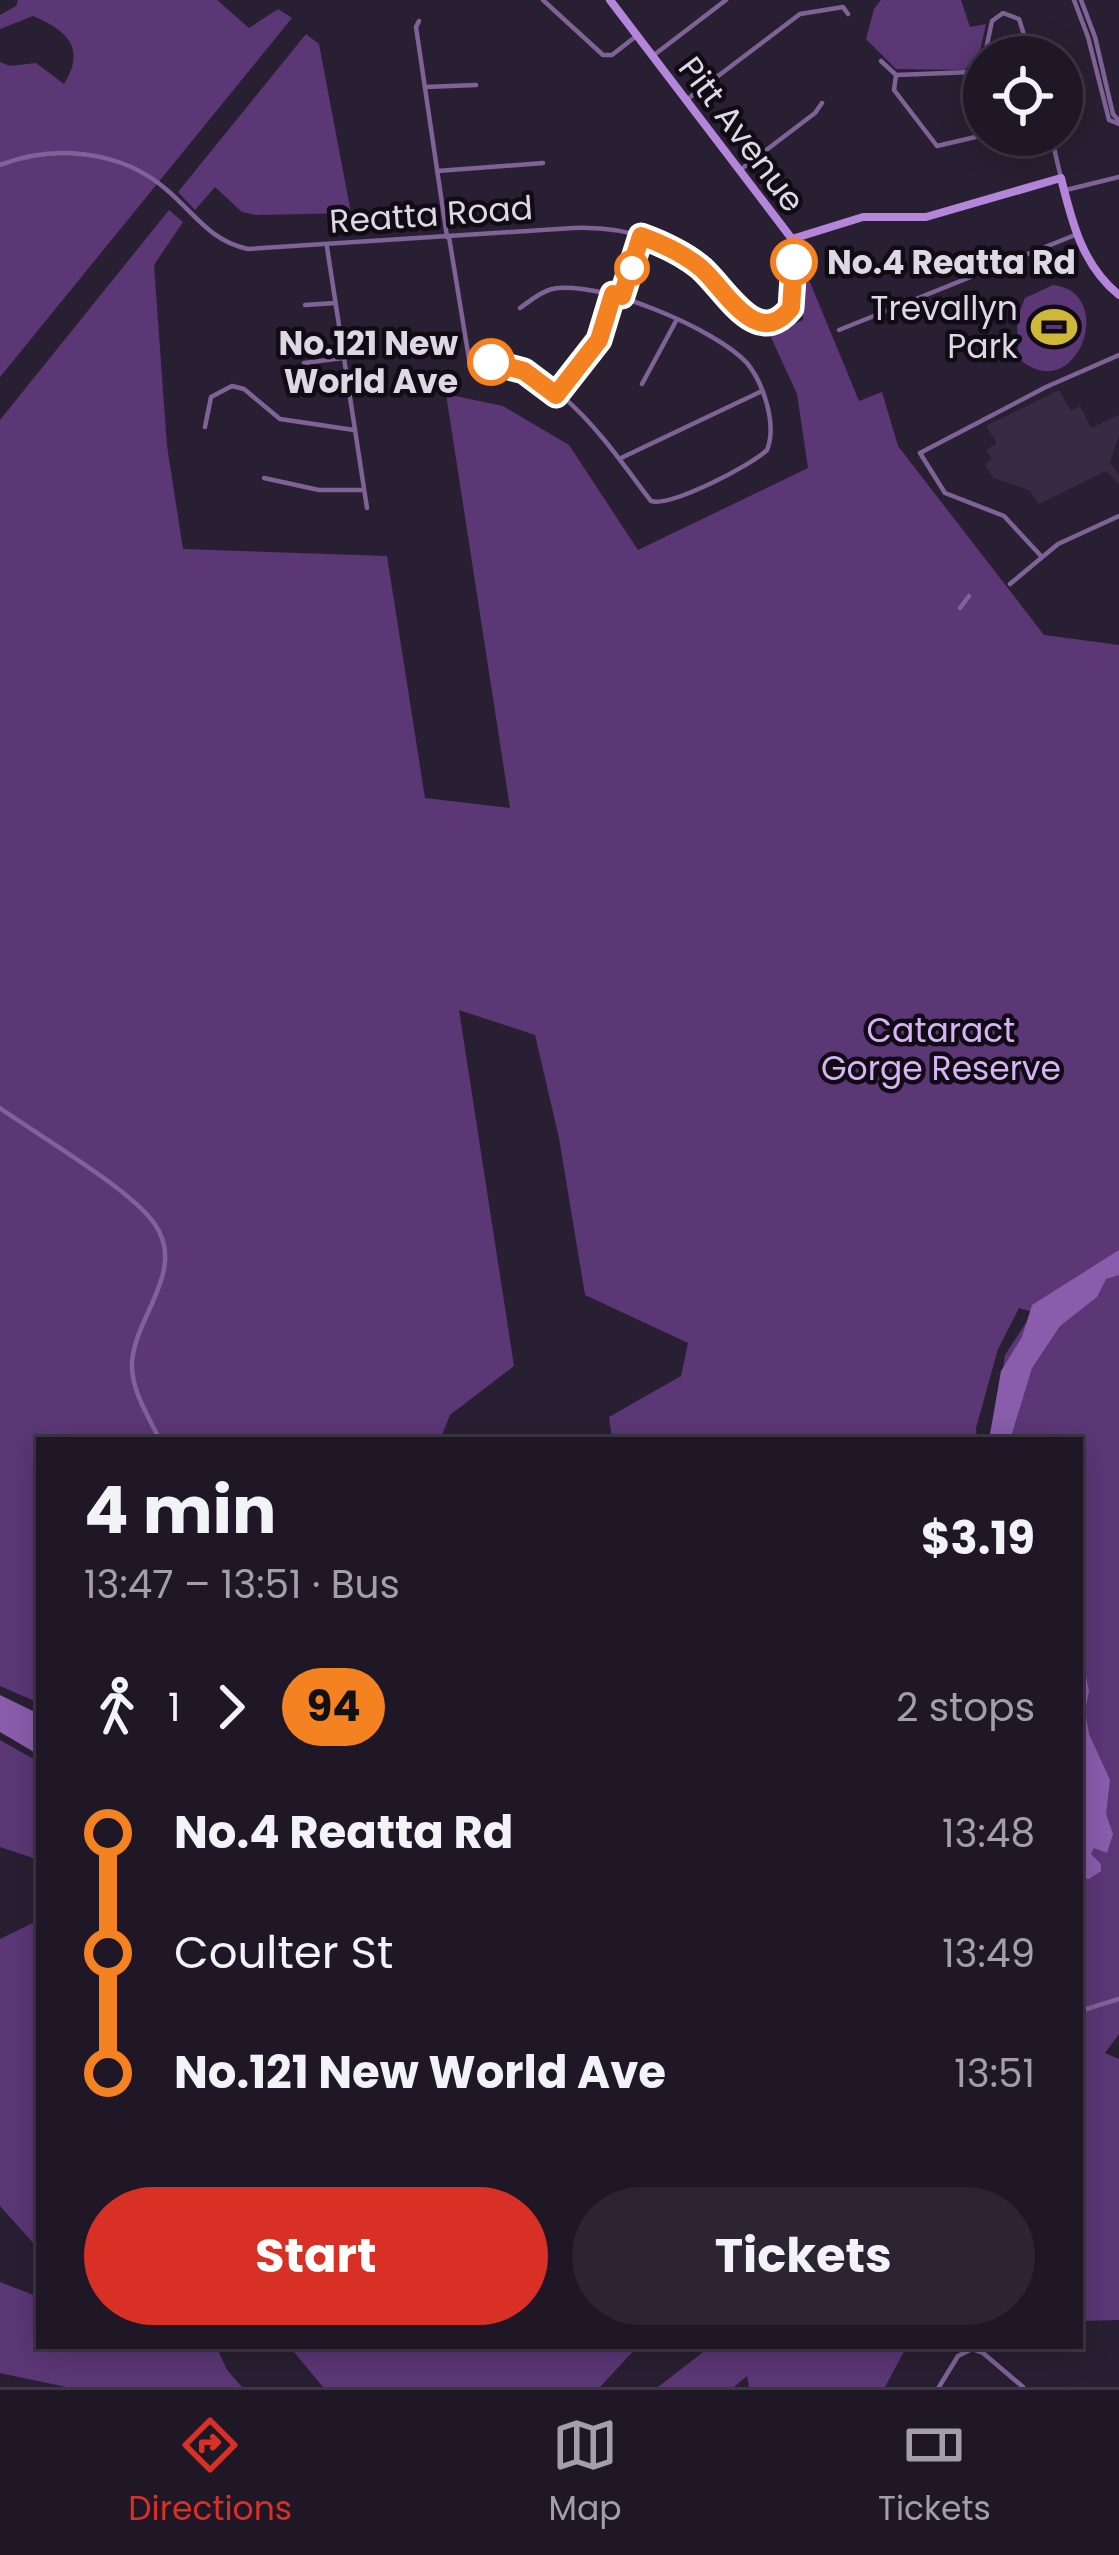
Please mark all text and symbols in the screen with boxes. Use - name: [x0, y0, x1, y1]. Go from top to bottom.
- map controls: [963, 36, 1083, 156]
- button: locate: [963, 36, 1083, 156]
- street label: Pitt Avenue: [667, 47, 816, 222]
- street label: Reatta Road: [328, 184, 534, 245]
- place label: No.4 Reatta Rd: [827, 239, 1076, 286]
- marker: No.4 Reatta Rd: [772, 240, 816, 284]
- unlabelled marker: [616, 252, 648, 284]
- place label: Trevallyn Park: [871, 285, 1018, 370]
- sports icon: Trevallyn Park: [1029, 302, 1079, 352]
- place label: No.121 New World Ave: [278, 320, 458, 405]
- marker: No.121 New World Ave: [469, 340, 513, 384]
- park label: Cataract Gorge Reserve: [821, 1007, 1061, 1092]
- text: 4 min: [84, 1464, 277, 1556]
- text: $3.19: [921, 1507, 1035, 1570]
- text: 13:47 – 13:51 · Bus: [84, 1557, 400, 1612]
- icon: walk: [84, 1674, 150, 1740]
- icon: forward: [198, 1674, 264, 1740]
- text: 94: [306, 1677, 361, 1736]
- text: 1: [168, 1680, 180, 1735]
- text: 2 stops: [896, 1680, 1035, 1735]
- text: No.4 Reatta Rd: [174, 1801, 513, 1864]
- text: 13:48: [942, 1806, 1035, 1861]
- text: Coulter St: [174, 1921, 393, 1984]
- text: 13:49: [942, 1926, 1035, 1981]
- text: No.121 New World Ave: [174, 2041, 666, 2104]
- text: 13:51: [954, 2046, 1035, 2101]
- button: Start: [84, 2187, 548, 2325]
- button: Tickets: [572, 2187, 1035, 2325]
- tab: Directions: [128, 2412, 292, 2534]
- tab: Map: [549, 2412, 622, 2534]
- tab: Tickets: [878, 2412, 991, 2534]

